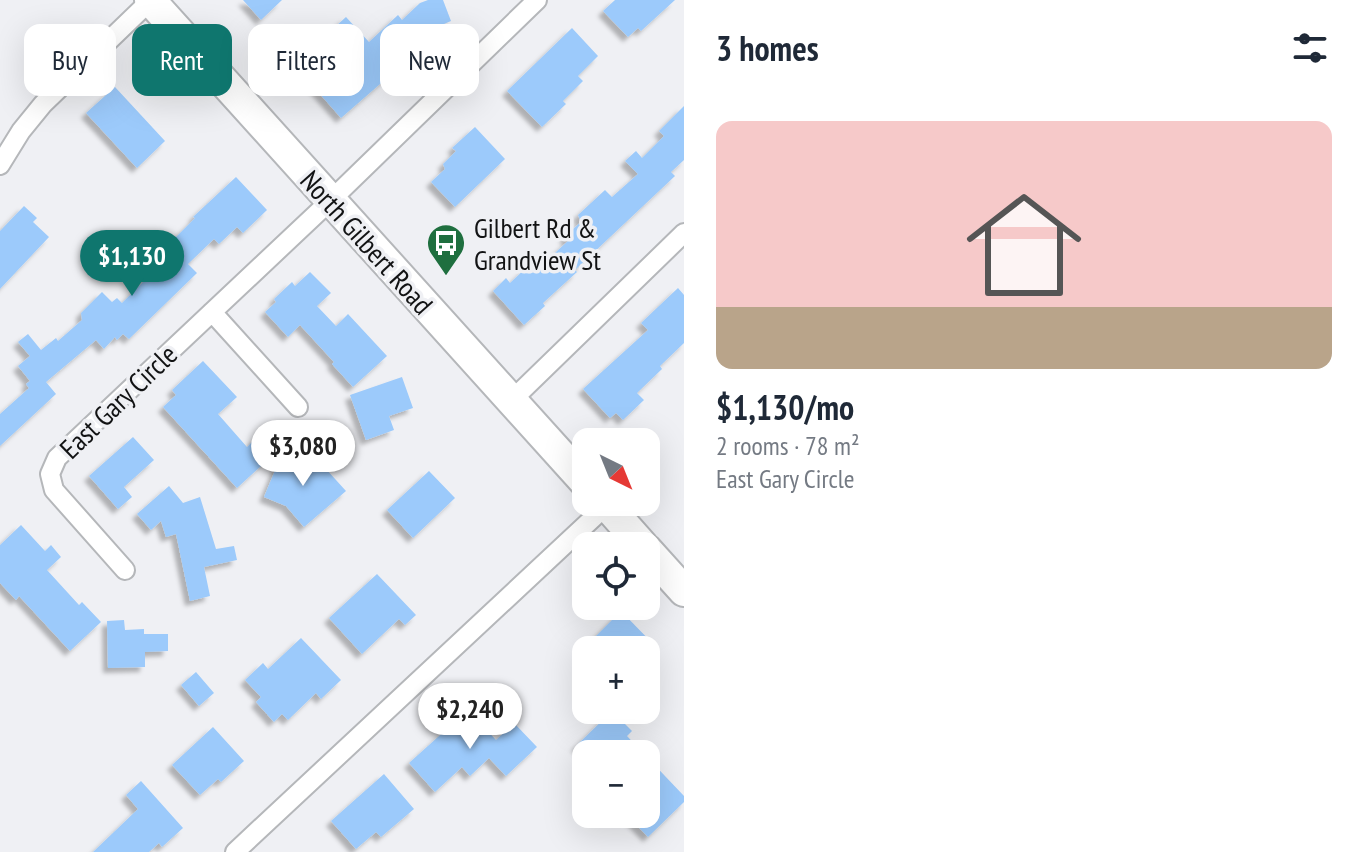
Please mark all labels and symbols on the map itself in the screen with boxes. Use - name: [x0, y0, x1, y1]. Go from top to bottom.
- street label: North Gilbert Road: [293, 162, 441, 322]
- place label: Gilbert Rd & Grandview St: [474, 209, 601, 278]
- bus stop icon: Gilbert Rd & Grandview St: [425, 222, 467, 277]
- pin: $1,130: [67, 230, 197, 298]
- street label: East Gary Circle: [51, 336, 185, 466]
- pin: $3,080: [238, 420, 368, 488]
- north arrow: [572, 428, 660, 516]
- pin: $2,240: [405, 683, 535, 751]

